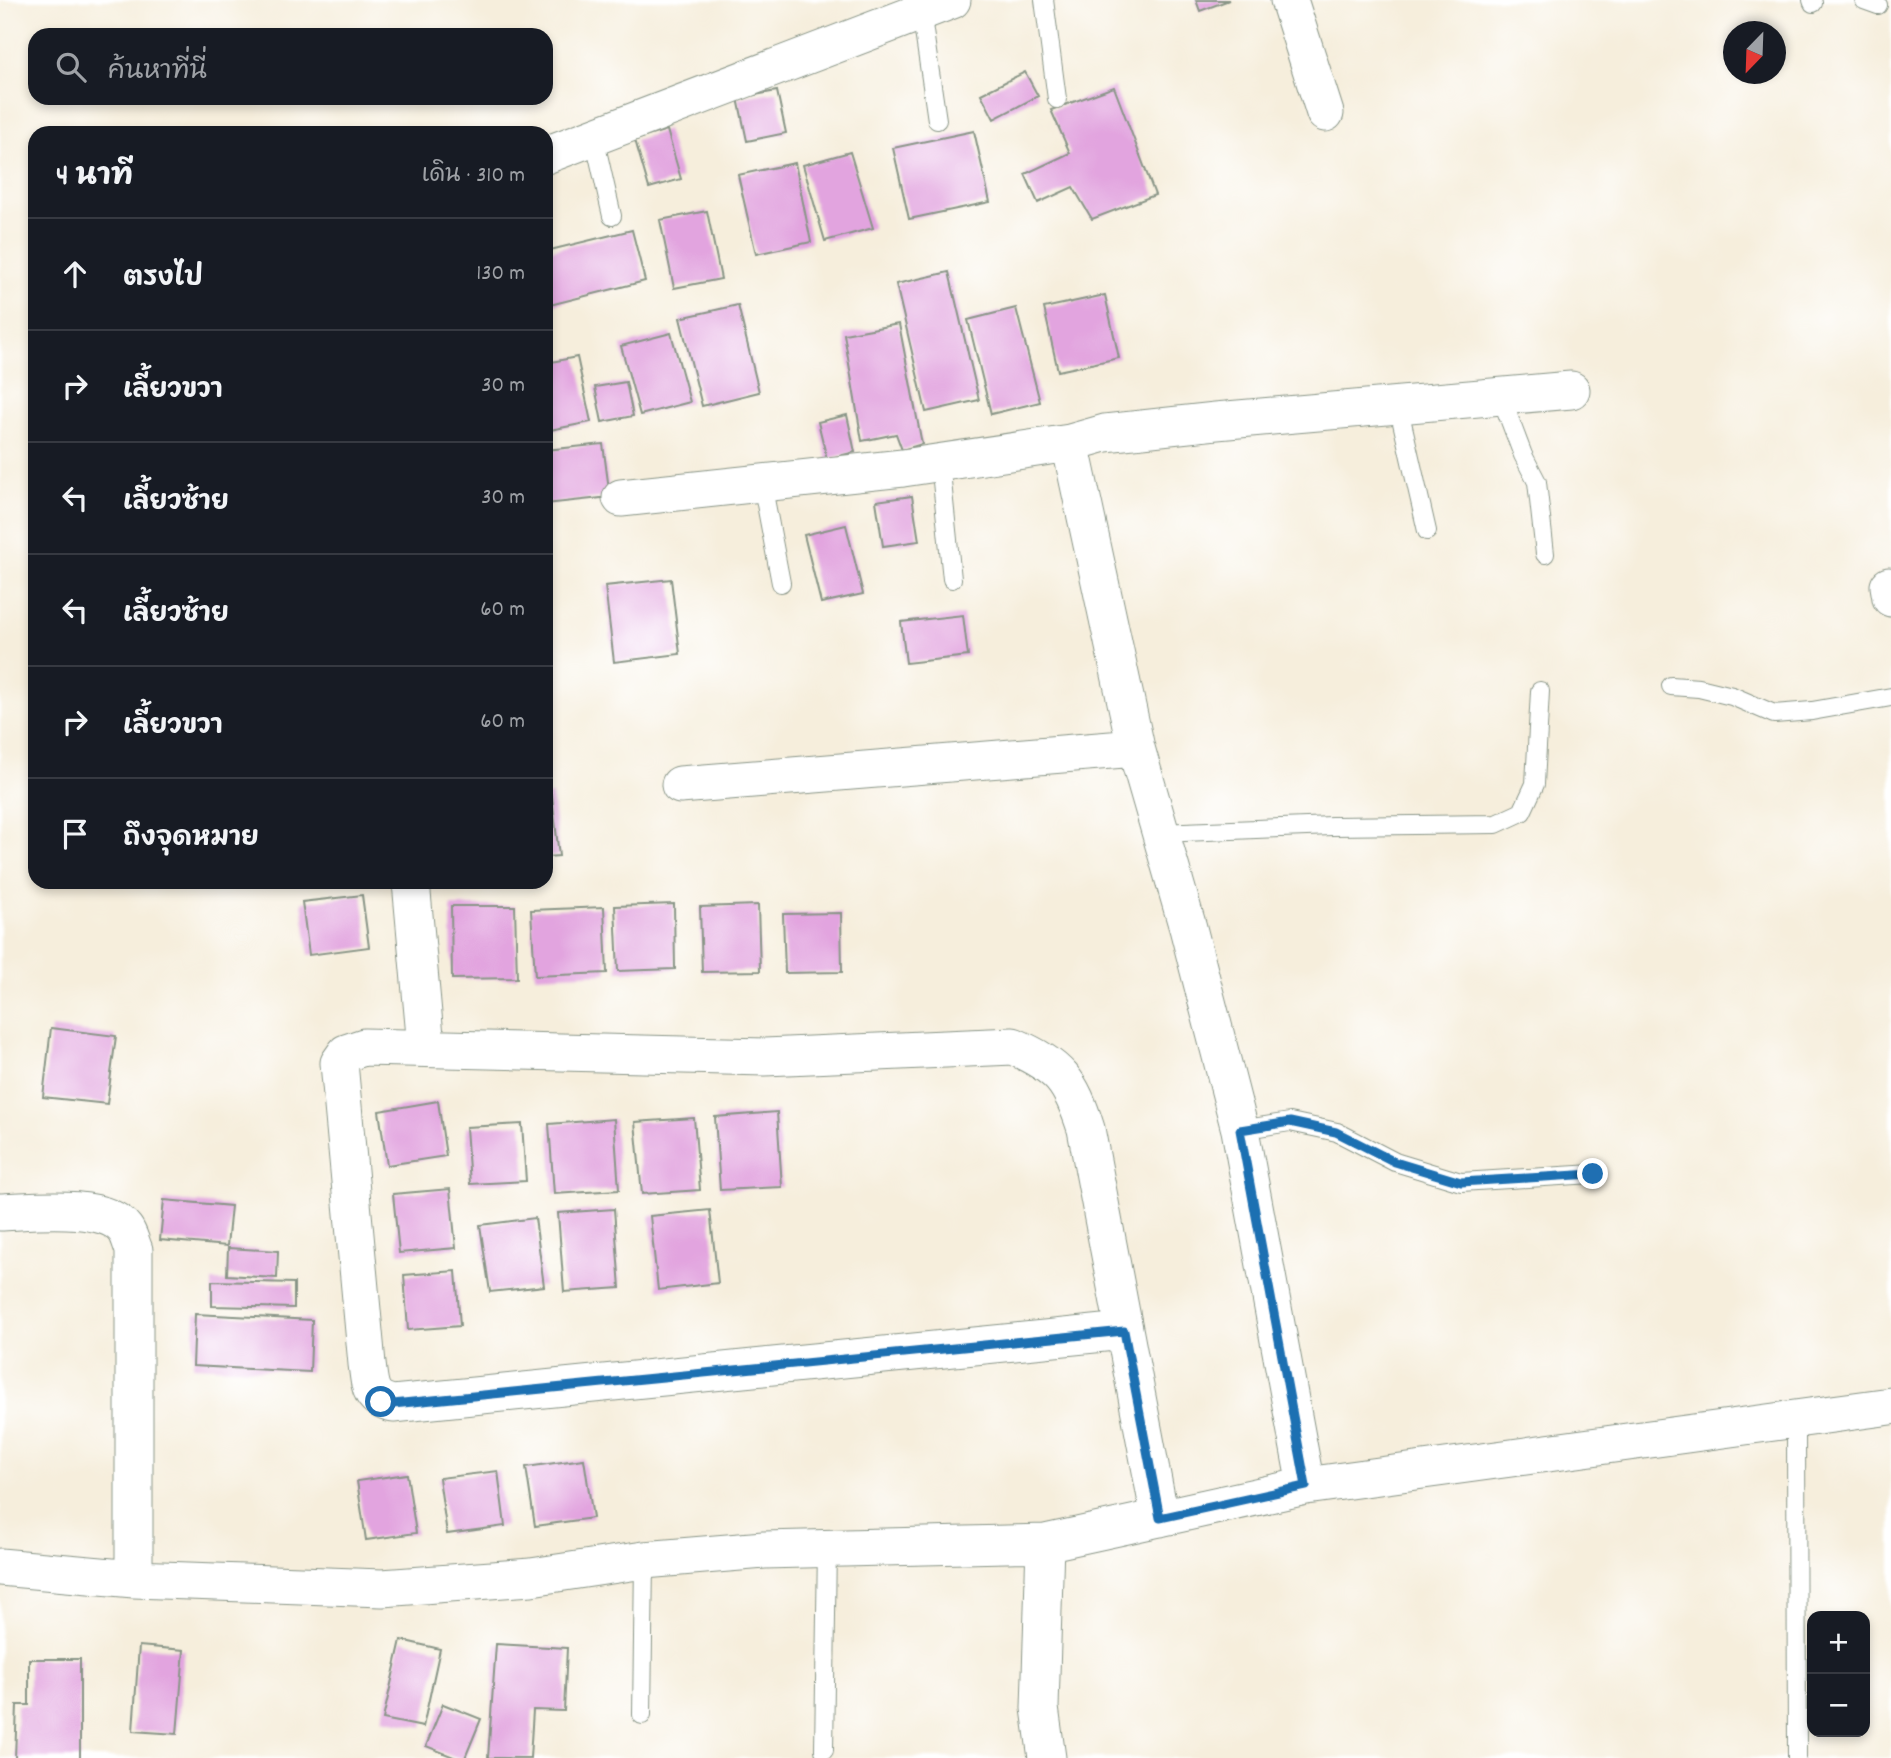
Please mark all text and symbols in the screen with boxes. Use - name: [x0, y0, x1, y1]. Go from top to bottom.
- north arrow: [1723, 21, 1786, 84]
- search box: [28, 28, 553, 105]
- icon: search: [52, 48, 90, 86]
- text: ค้นหาที่นี่: [108, 54, 207, 91]
- text: 4 นาที: [56, 157, 133, 200]
- text: เดิน · 310 m: [422, 160, 525, 193]
- icon: ahead: [56, 255, 94, 293]
- text: 130 m: [476, 258, 525, 291]
- text: ตรงไป: [123, 261, 203, 298]
- icon: right: [56, 367, 94, 405]
- text: 30 m: [481, 370, 525, 403]
- text: เลี้ยวขวา: [123, 373, 223, 410]
- icon: left: [56, 479, 94, 517]
- text: 30 m: [481, 482, 525, 515]
- text: เลี้ยวซ้าย: [123, 485, 229, 522]
- icon: left: [56, 591, 94, 629]
- text: 60 m: [480, 594, 525, 627]
- text: เลี้ยวซ้าย: [123, 597, 229, 634]
- icon: right: [56, 703, 94, 741]
- text: 60 m: [480, 706, 525, 739]
- text: เลี้ยวขวา: [123, 709, 223, 746]
- icon: arrive: [56, 815, 94, 853]
- text: ถึงจุดหมาย: [123, 821, 259, 858]
- route end: [1577, 1158, 1608, 1189]
- route start: [365, 1386, 396, 1417]
- map controls: [1807, 1611, 1870, 1737]
- button: +: [1807, 1611, 1870, 1674]
- button: −: [1807, 1674, 1870, 1737]

